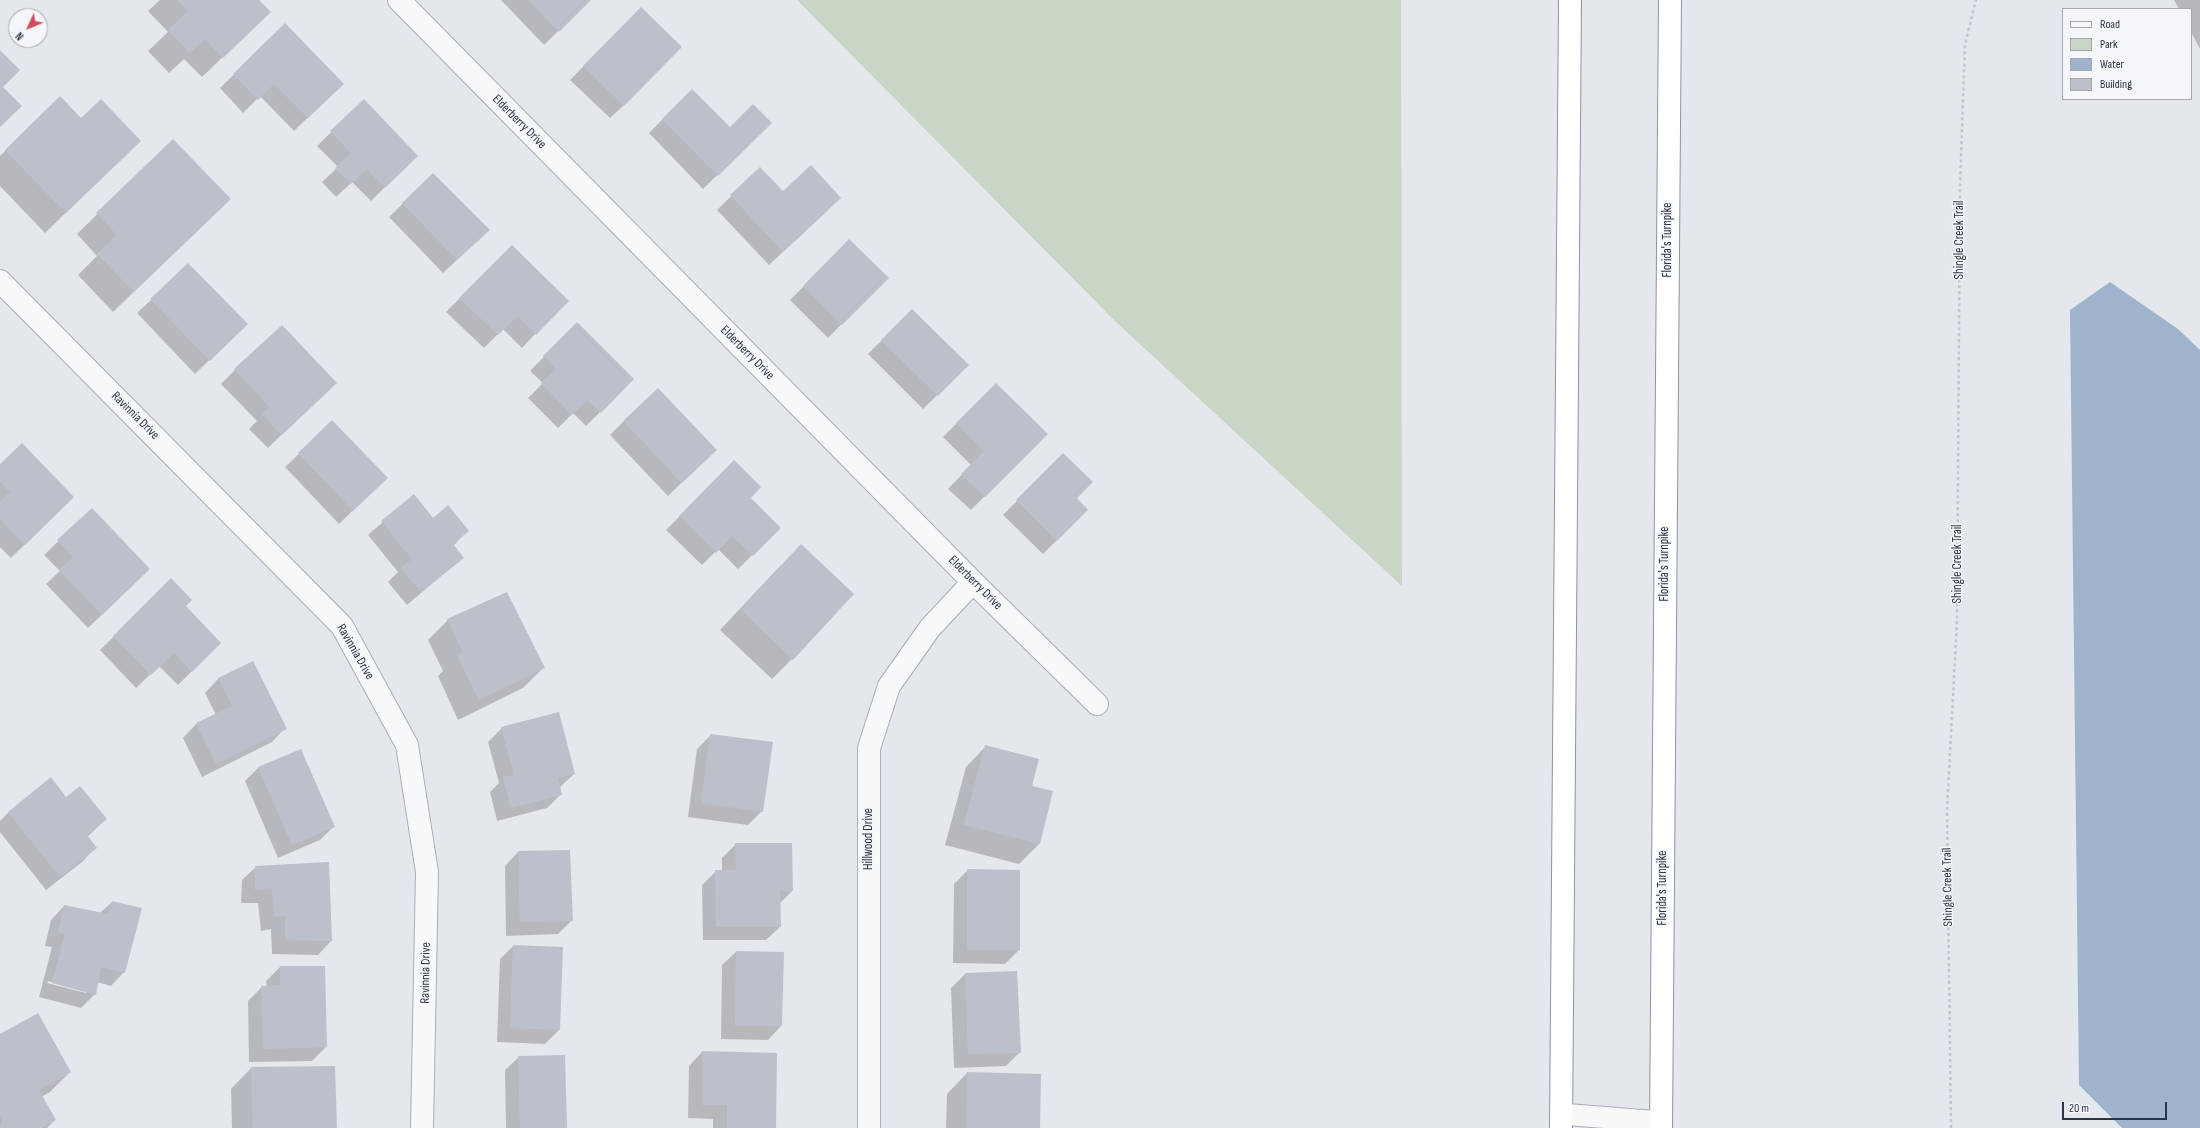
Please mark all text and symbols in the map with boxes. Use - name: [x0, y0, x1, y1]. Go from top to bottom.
- north arrow: [8, 8, 48, 48]
- legend: [2062, 8, 2192, 100]
- text: Road: [2100, 17, 2120, 32]
- text: N: [13, 29, 26, 43]
- text: Park: [2100, 37, 2118, 52]
- text: Water: [2100, 57, 2124, 72]
- text: Building: [2100, 77, 2132, 92]
- street label: Elderberry Drive: [489, 92, 549, 152]
- street label: Shingle Creek Trail: [1952, 201, 1968, 279]
- street label: Florida's Turnpike: [1660, 203, 1676, 277]
- street label: Elderberry Drive: [717, 323, 777, 383]
- street label: Ravinnia Drive: [108, 389, 162, 443]
- street label: Shingle Creek Trail: [1950, 525, 1966, 603]
- street label: Florida's Turnpike: [1657, 527, 1673, 601]
- street label: Elderberry Drive: [945, 553, 1005, 613]
- street label: Ravinnia Drive: [333, 621, 377, 683]
- street label: Hillwood Drive: [861, 808, 877, 870]
- street label: Shingle Creek Trail: [1940, 847, 1956, 927]
- street label: Florida's Turnpike: [1655, 851, 1671, 925]
- street label: Ravinnia Drive: [418, 942, 434, 1004]
- scale bar: [2064, 1094, 2169, 1120]
- text: 20 m: [2069, 1101, 2089, 1116]

